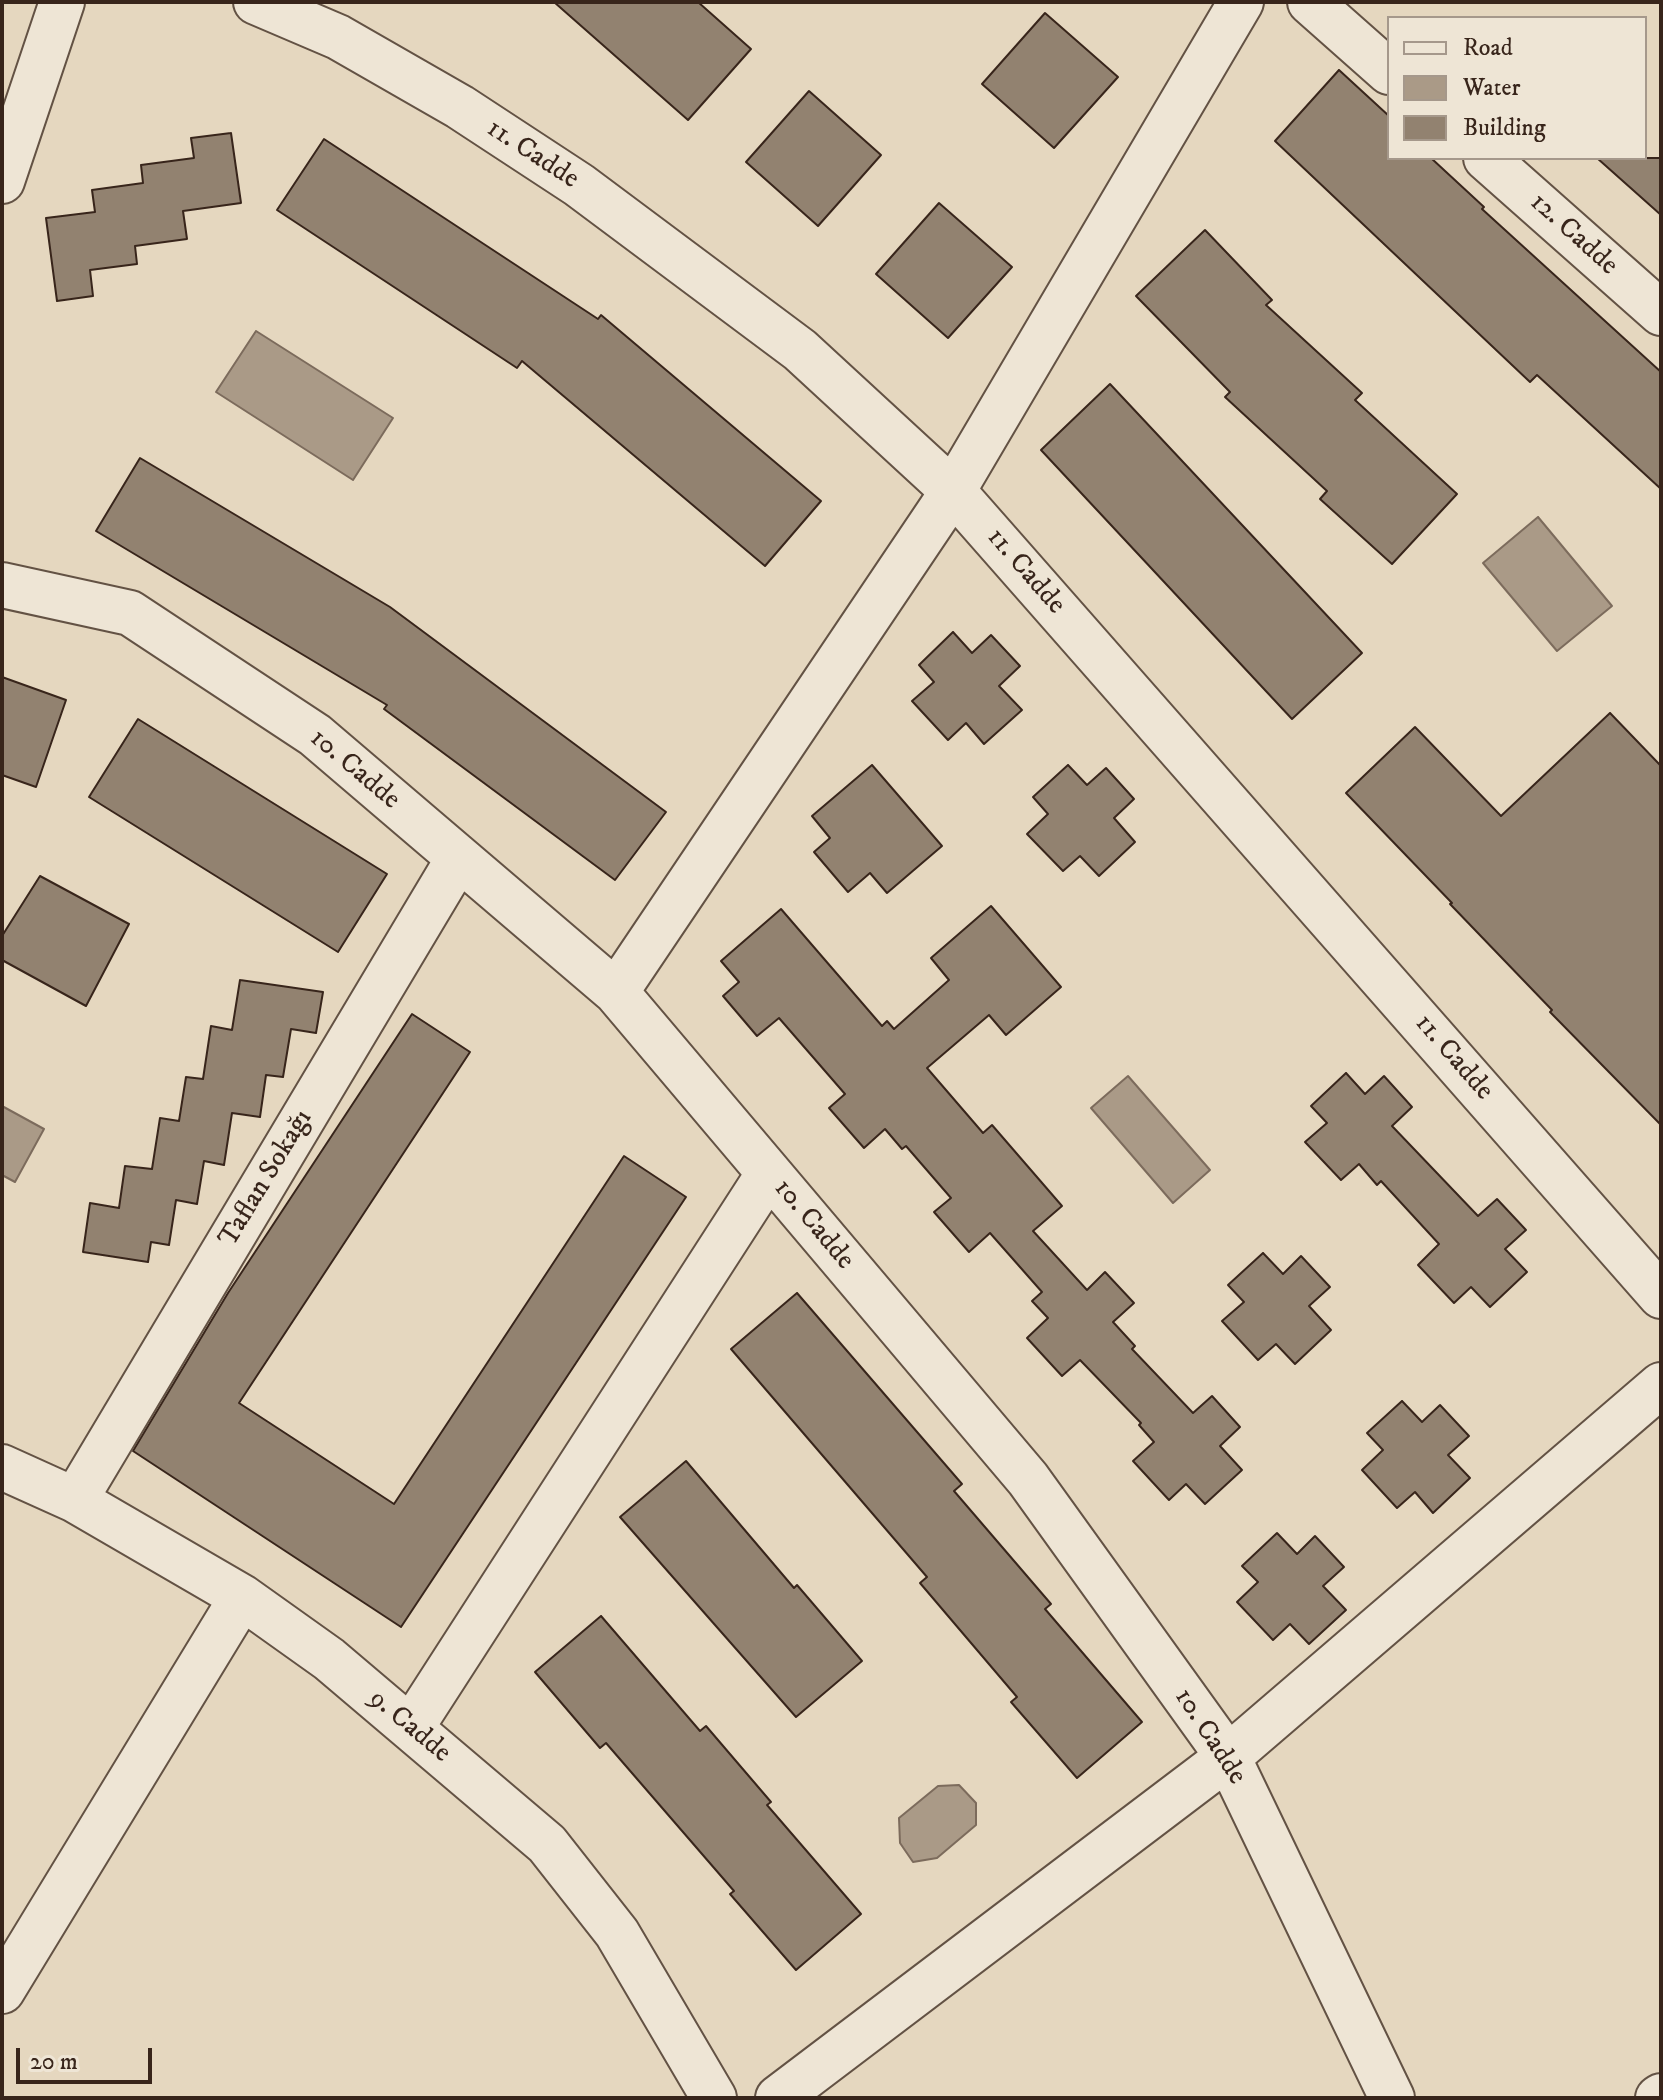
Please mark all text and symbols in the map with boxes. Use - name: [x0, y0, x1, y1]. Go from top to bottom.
- legend: [1387, 16, 1647, 160]
- text: Road: [1463, 33, 1513, 63]
- text: Water: [1463, 73, 1520, 103]
- street label: 11. Cadde: [480, 113, 584, 197]
- text: Building: [1463, 113, 1546, 143]
- street label: 12. Cadde: [1522, 187, 1624, 283]
- street label: 11. Cadde: [978, 522, 1072, 622]
- street label: 10. Cadde: [302, 722, 406, 818]
- street label: 11. Cadde: [1406, 1008, 1500, 1108]
- street label: Taflan Sokağı: [213, 1104, 321, 1254]
- street label: 10. Cadde: [765, 1173, 861, 1277]
- street label: 9. Cadde: [361, 1683, 457, 1771]
- street label: 10. Cadde: [1166, 1683, 1252, 1791]
- scale bar: [20, 2032, 156, 2082]
- text: 20 m: [30, 2047, 78, 2077]

